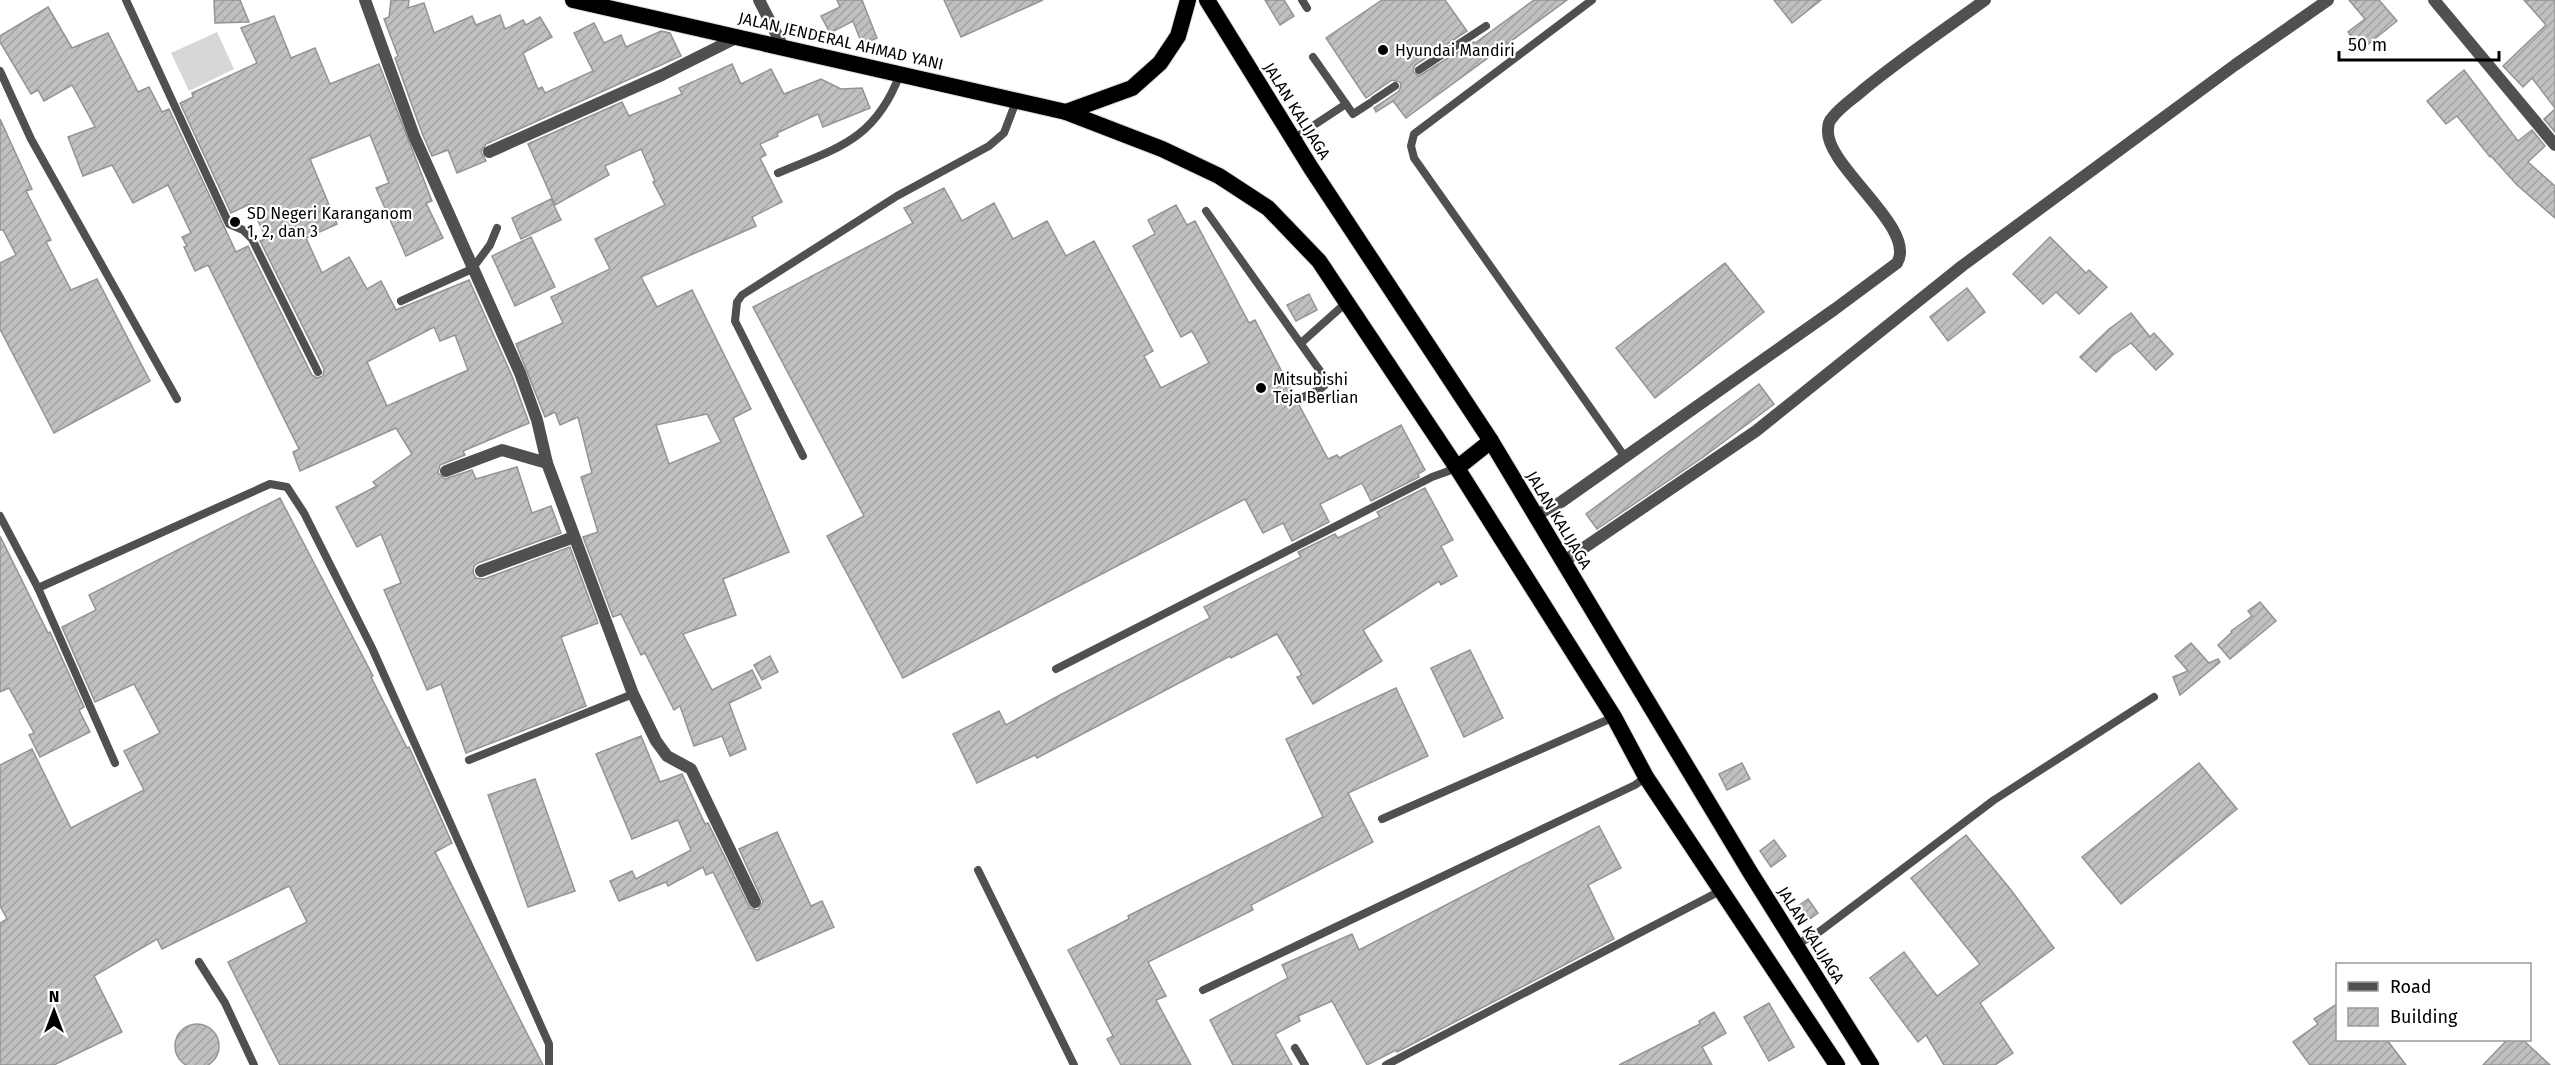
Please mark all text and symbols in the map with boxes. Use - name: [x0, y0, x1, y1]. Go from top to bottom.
- street label: JALAN JENDERAL AHMAD YANI: [737, 8, 945, 74]
- scale bar: [2339, 24, 2500, 62]
- text: 50 m: [2348, 34, 2387, 56]
- place label: Hyundai Mandiri: [1395, 41, 1515, 60]
- marker: Hyundai Mandiri: [1376, 43, 1390, 57]
- street label: JALAN KALIJAGA: [1260, 59, 1335, 164]
- place label: SD Negeri Karanganom 1, 2, dan 3: [247, 204, 413, 241]
- marker: SD Negeri Karanganom 1, 2, dan 3: [228, 215, 242, 229]
- place label: Mitsubishi Teja Berlian: [1273, 370, 1358, 407]
- marker: Mitsubishi Teja Berlian: [1254, 381, 1268, 395]
- street label: JALAN KALIJAGA: [1522, 468, 1596, 573]
- street label: JALAN KALIJAGA: [1774, 883, 1849, 988]
- legend: [2336, 963, 2531, 1041]
- text: Road: [2390, 976, 2432, 998]
- north arrow: [24, 981, 84, 1041]
- text: N: [49, 987, 59, 1006]
- text: Building: [2390, 1006, 2458, 1028]

